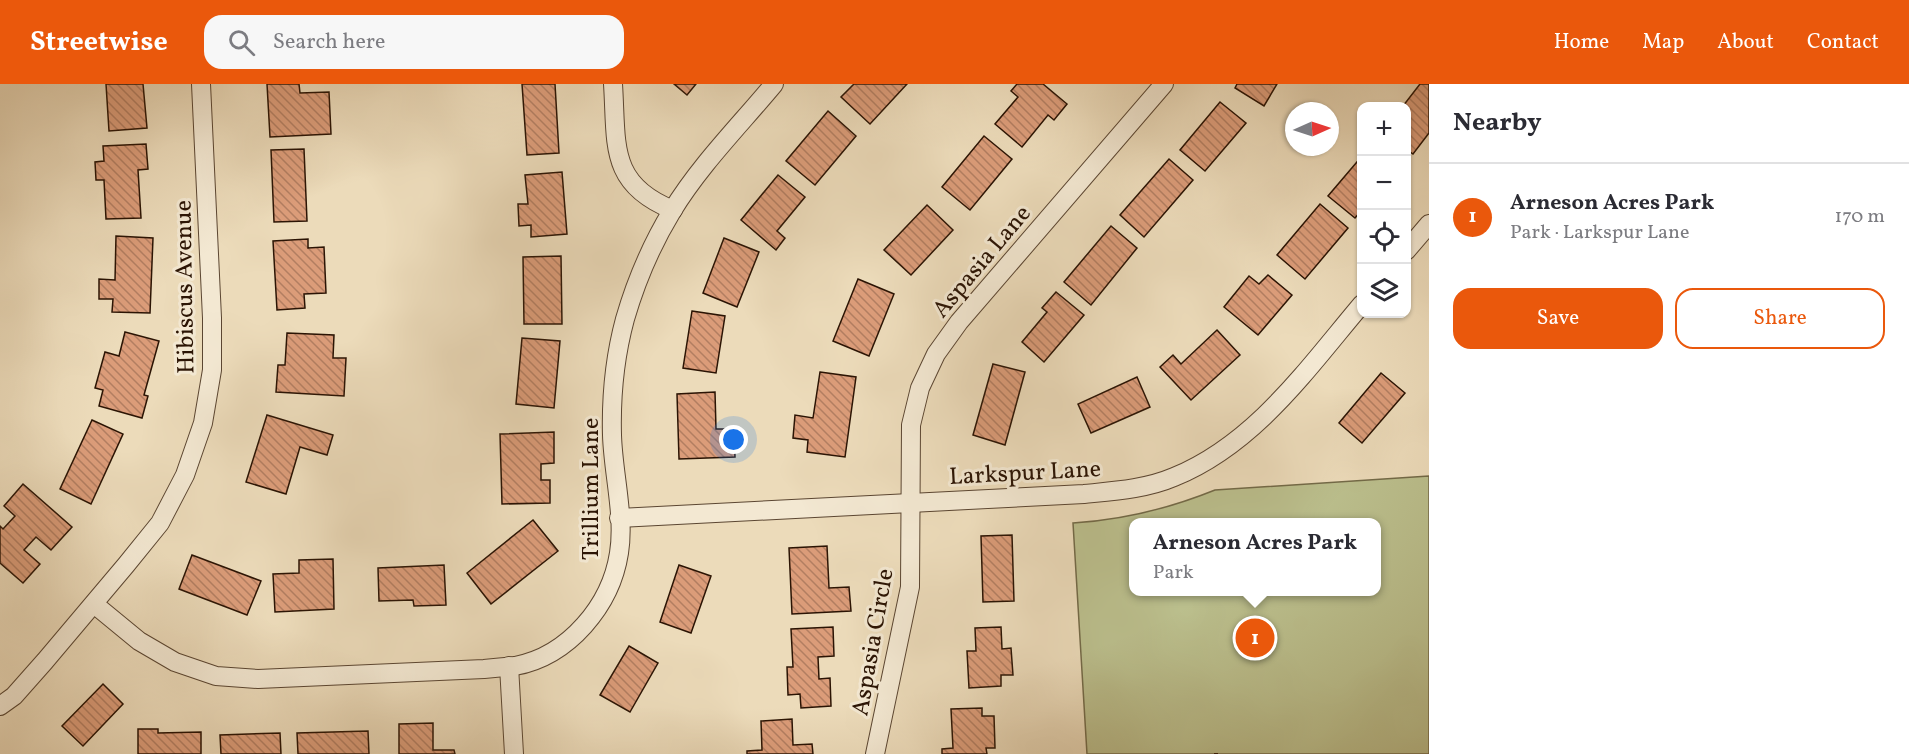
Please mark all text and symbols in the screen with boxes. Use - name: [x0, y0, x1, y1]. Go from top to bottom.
- search box: [204, 15, 624, 69]
- text: Streetwise: [30, 23, 168, 62]
- icon: search: [225, 26, 258, 59]
- text: Search here: [273, 27, 385, 58]
- text: Home: [1554, 28, 1609, 57]
- text: Map: [1642, 28, 1684, 57]
- text: About: [1717, 28, 1774, 57]
- text: Contact: [1807, 28, 1879, 57]
- north arrow: [1285, 102, 1339, 156]
- map controls: [1357, 102, 1411, 318]
- button: +: [1357, 102, 1411, 156]
- text: Nearby: [1453, 105, 1542, 141]
- button: −: [1357, 156, 1411, 210]
- text: Arneson Acres Park: [1510, 188, 1714, 219]
- street label: Aspasia Lane: [925, 198, 1040, 326]
- street label: Hibiscus Avenue: [167, 200, 205, 374]
- text: 1: [1468, 203, 1477, 231]
- text: 170 m: [1835, 203, 1885, 231]
- button: locate: [1357, 210, 1411, 264]
- text: Park · Larkspur Lane: [1510, 219, 1689, 247]
- button: layers: [1357, 264, 1411, 318]
- button: Save: [1453, 288, 1663, 349]
- button: Share: [1675, 288, 1885, 349]
- street label: Trillium Lane: [575, 418, 609, 560]
- your location: [719, 425, 748, 454]
- street label: Larkspur Lane: [948, 453, 1102, 495]
- popup: [1129, 518, 1381, 596]
- text: Arneson Acres Park: [1153, 528, 1357, 559]
- text: Park: [1153, 559, 1194, 587]
- street label: Aspasia Circle: [844, 566, 904, 719]
- pin: 1: [1236, 616, 1274, 660]

